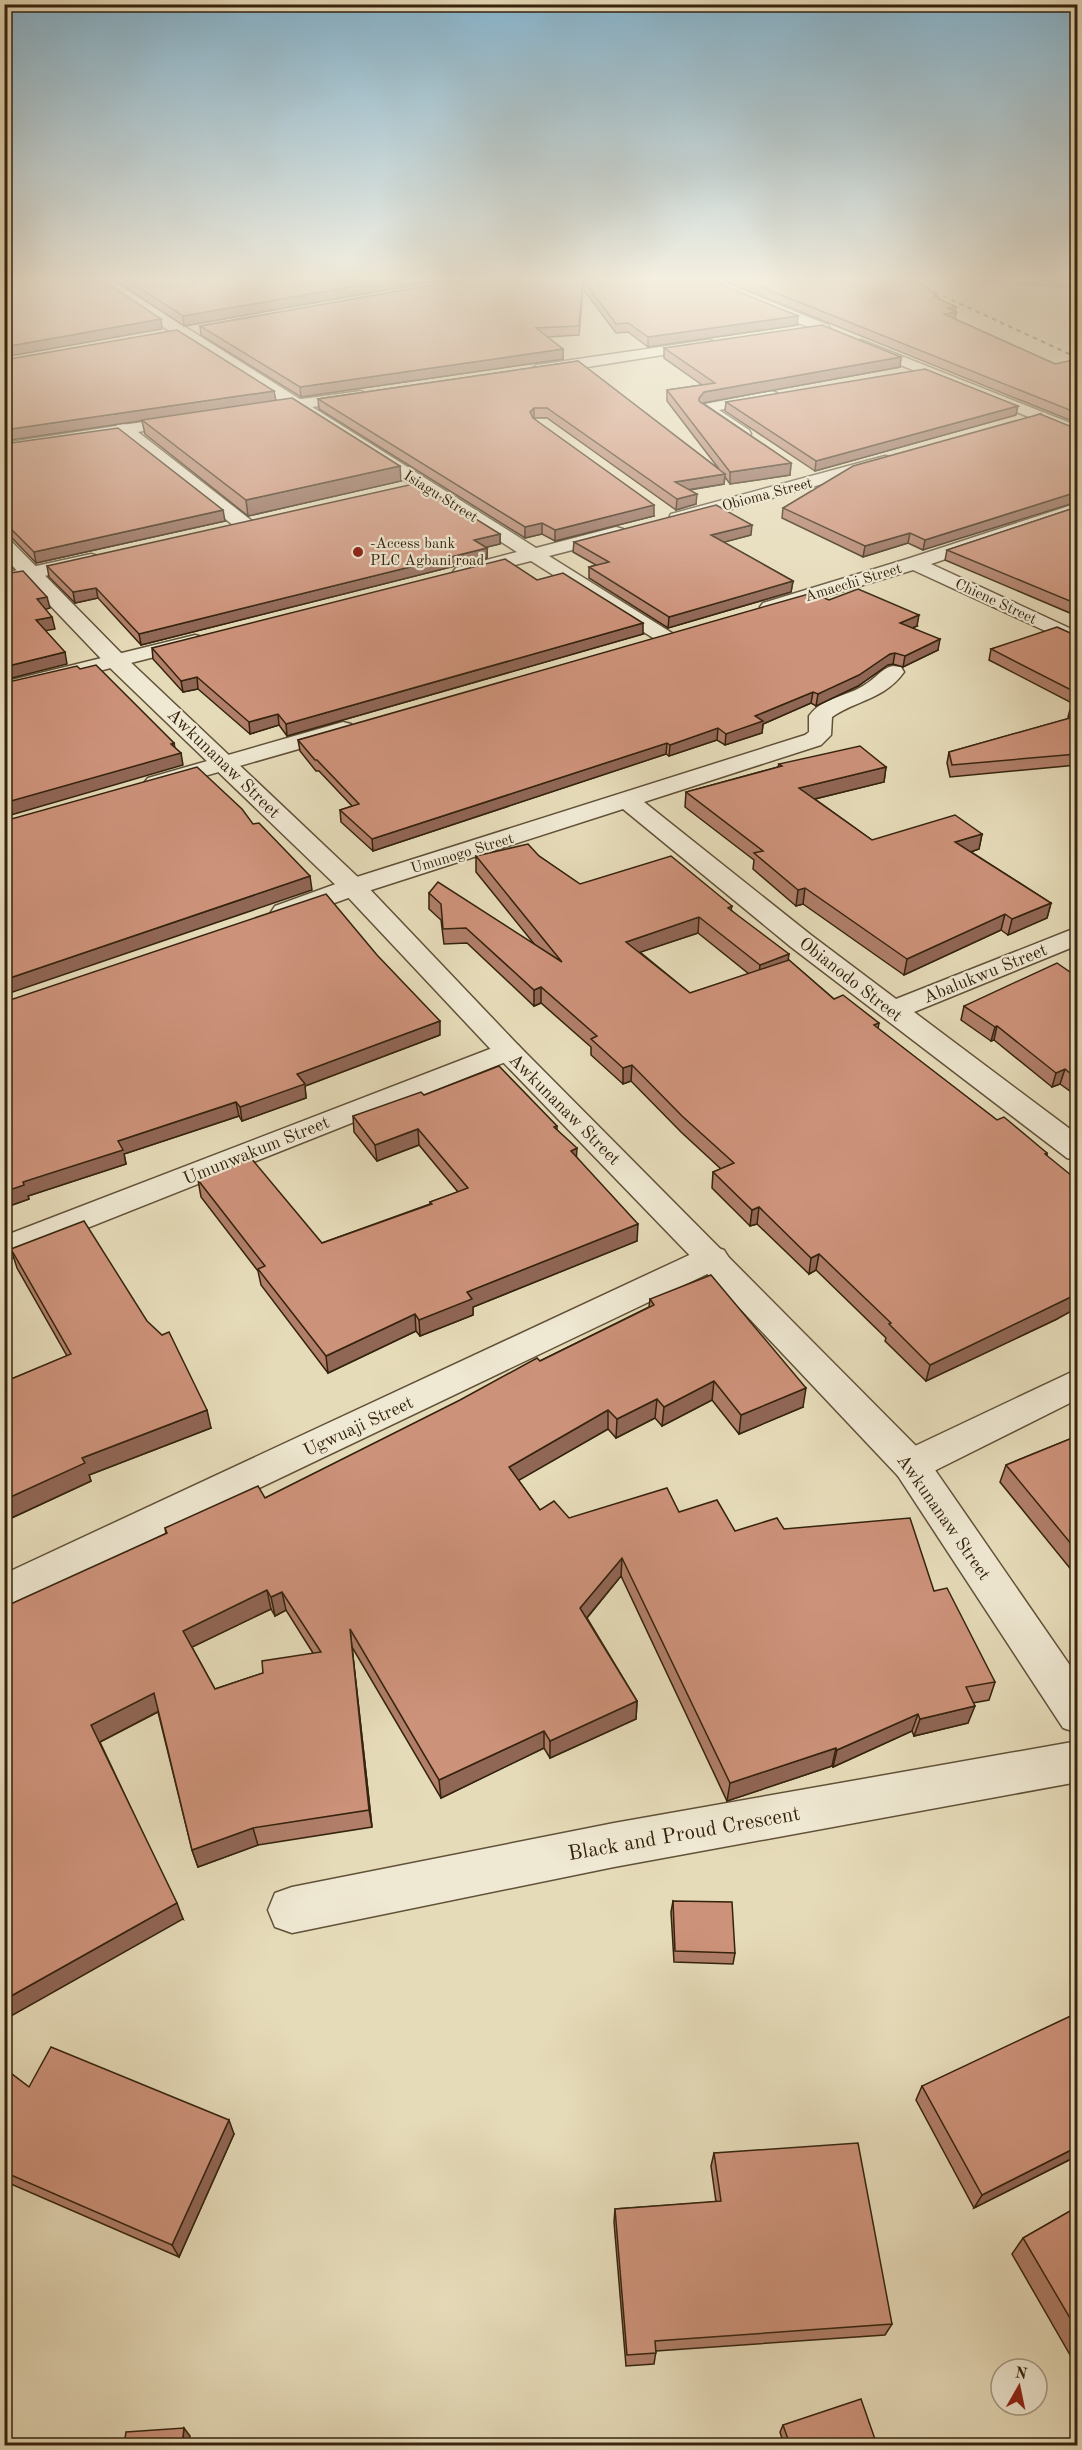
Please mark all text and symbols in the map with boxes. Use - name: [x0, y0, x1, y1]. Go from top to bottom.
- street label: Isiagu Street: [401, 469, 480, 526]
- street label: Obioma Street: [721, 476, 814, 515]
- place label: -Access bank PLC Agbani road: [370, 537, 485, 569]
- marker: -Access bank PLC Agbani road: [351, 545, 365, 559]
- street label: Amaechi Street: [803, 562, 904, 605]
- street label: Chiene Street: [952, 577, 1038, 628]
- street label: Awkunanaw Street: [163, 705, 283, 822]
- street label: Umunogo Street: [409, 832, 516, 877]
- street label: Obianodo Street: [795, 934, 905, 1025]
- street label: Abalukwu Street: [921, 941, 1050, 1007]
- street label: Awkunanaw Street: [505, 1051, 623, 1169]
- street label: Umunwakum Street: [181, 1113, 332, 1188]
- street label: Ugwuaji Street: [301, 1394, 416, 1460]
- street label: Awkunanaw Street: [893, 1451, 993, 1584]
- street label: Black and Proud Crescent: [567, 1804, 802, 1865]
- north arrow: [989, 2357, 1049, 2417]
- text: N: [1014, 2365, 1029, 2383]

